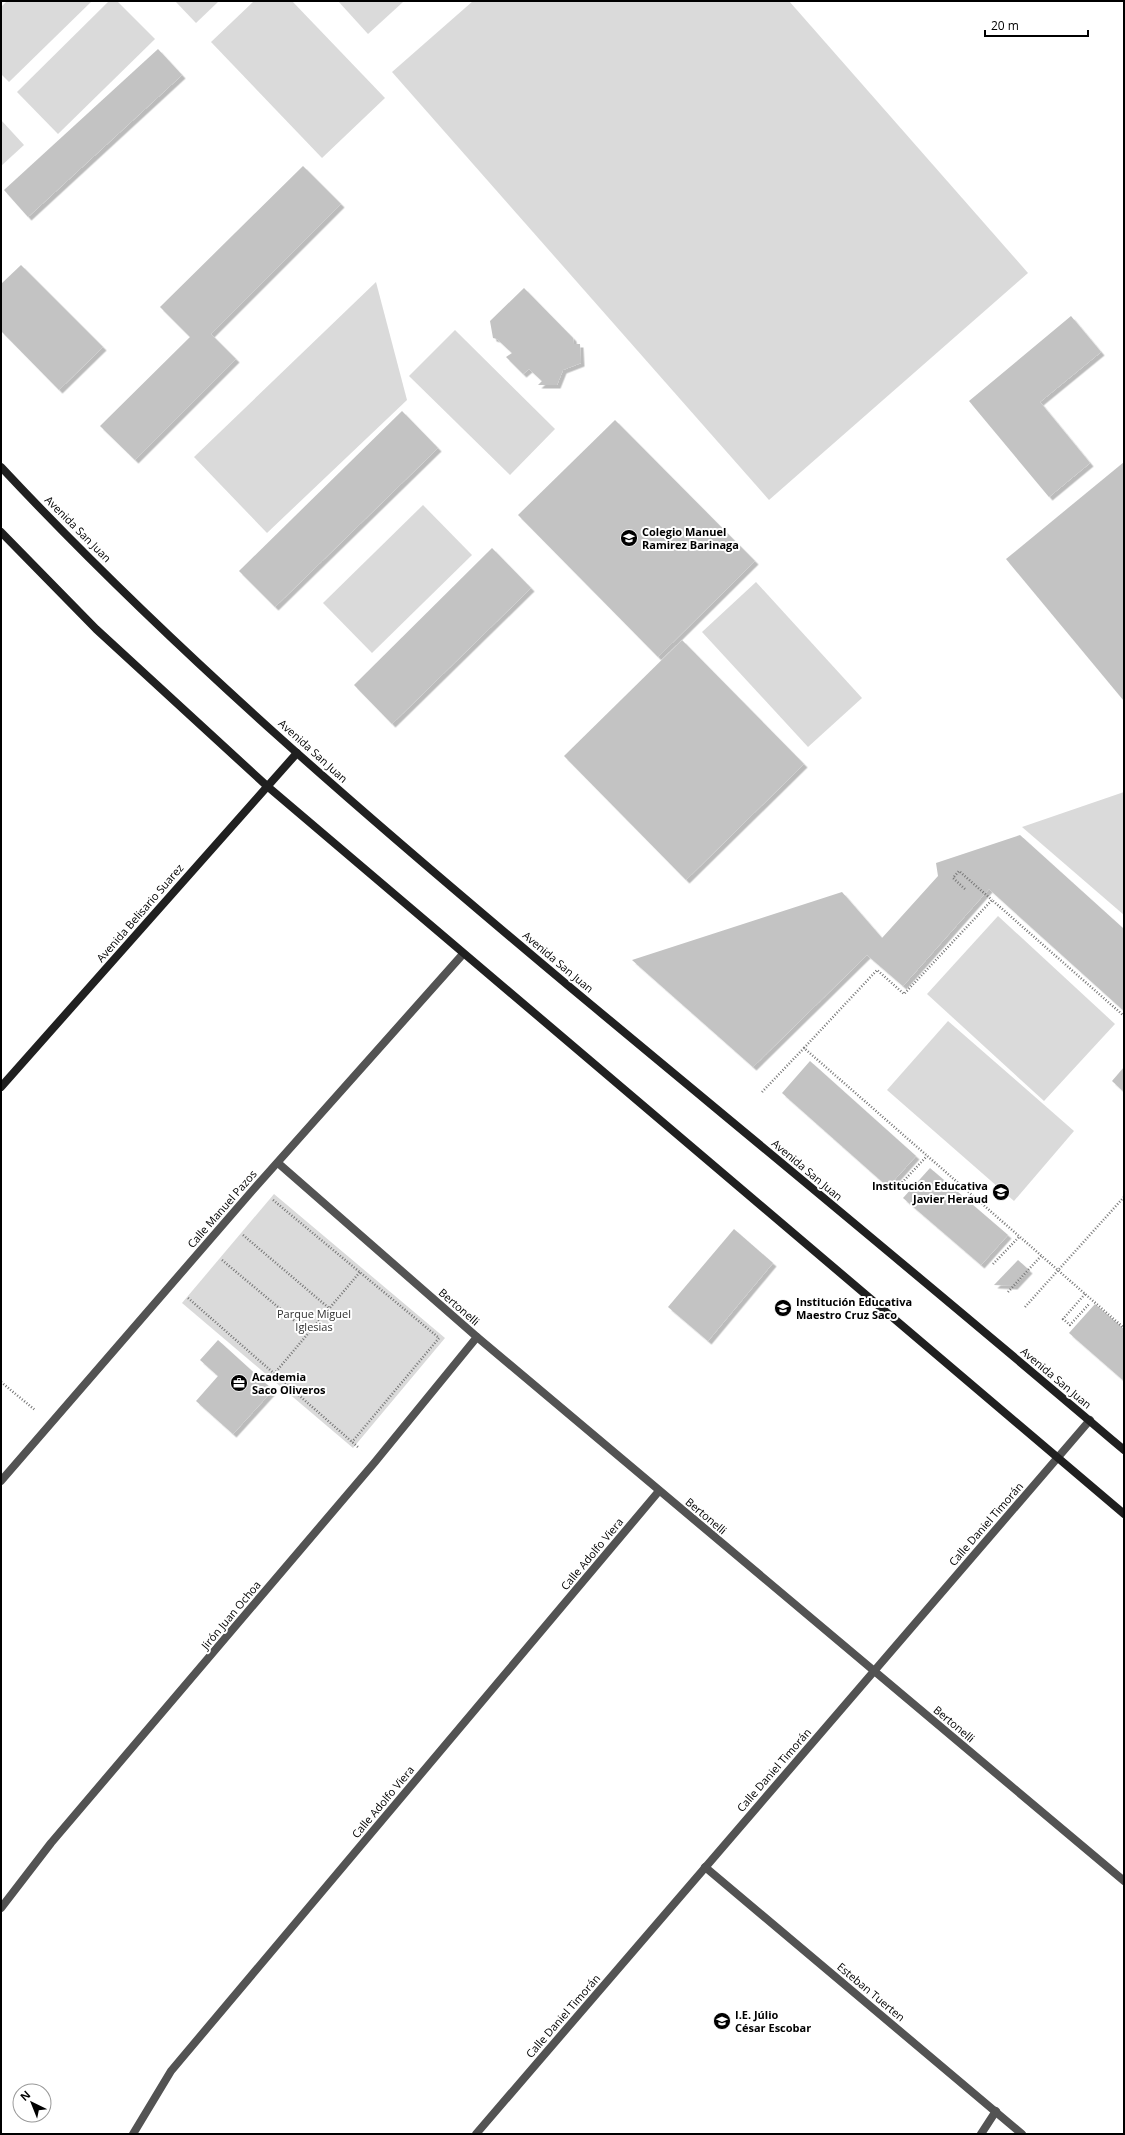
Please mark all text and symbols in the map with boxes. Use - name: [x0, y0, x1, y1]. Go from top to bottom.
- scale bar: [985, 12, 1088, 38]
- text: 20 m: [991, 17, 1019, 34]
- street label: Avenida San Juan: [42, 492, 115, 565]
- place label: Colegio Manuel Ramirez Barinaga: [642, 524, 739, 552]
- school or university icon: Colegio Manuel Ramirez Barinaga: [619, 528, 639, 548]
- street label: Avenida San Juan: [276, 716, 351, 786]
- street label: Avenida Belisario Suarez: [93, 860, 186, 965]
- street label: Avenida San Juan: [520, 928, 597, 996]
- street label: Avenida San Juan: [769, 1136, 846, 1204]
- street label: Calle Manuel Pazos: [184, 1167, 260, 1251]
- place label: Institución Educativa Javier Heraud: [872, 1178, 988, 1206]
- school or university icon: Institución Educativa Javier Heraud: [991, 1182, 1011, 1202]
- street label: Bertonelli: [436, 1285, 483, 1329]
- place label: Institución Educativa Maestro Cruz Saco: [796, 1294, 912, 1322]
- school or university icon: Institución Educativa Maestro Cruz Saco: [773, 1298, 793, 1318]
- park label: Parque Miguel Iglesias: [277, 1306, 351, 1334]
- street label: Avenida San Juan: [1018, 1344, 1095, 1412]
- place label: Academia Saco Oliveros: [252, 1369, 326, 1397]
- office icon: Academia Saco Oliveros: [229, 1373, 249, 1393]
- street label: Calle Daniel Timorán: [945, 1479, 1026, 1569]
- street label: Bertonelli: [683, 1494, 730, 1537]
- street label: Calle Adolfo Viera: [557, 1514, 626, 1593]
- street label: Jirón Juan Ochoa: [197, 1577, 264, 1653]
- street label: Bertonelli: [931, 1702, 978, 1745]
- street label: Calle Daniel Timorán: [733, 1725, 814, 1815]
- street label: Calle Adolfo Viera: [348, 1762, 417, 1841]
- street label: Esteban Tuerten: [834, 1959, 908, 2024]
- street label: Calle Daniel Timorán: [522, 1971, 603, 2061]
- place label: I.E. Júlio César Escobar: [735, 2007, 811, 2035]
- school or university icon: I.E. Júlio César Escobar: [712, 2011, 732, 2031]
- north arrow: [12, 2083, 52, 2123]
- text: N: [16, 2087, 33, 2104]

